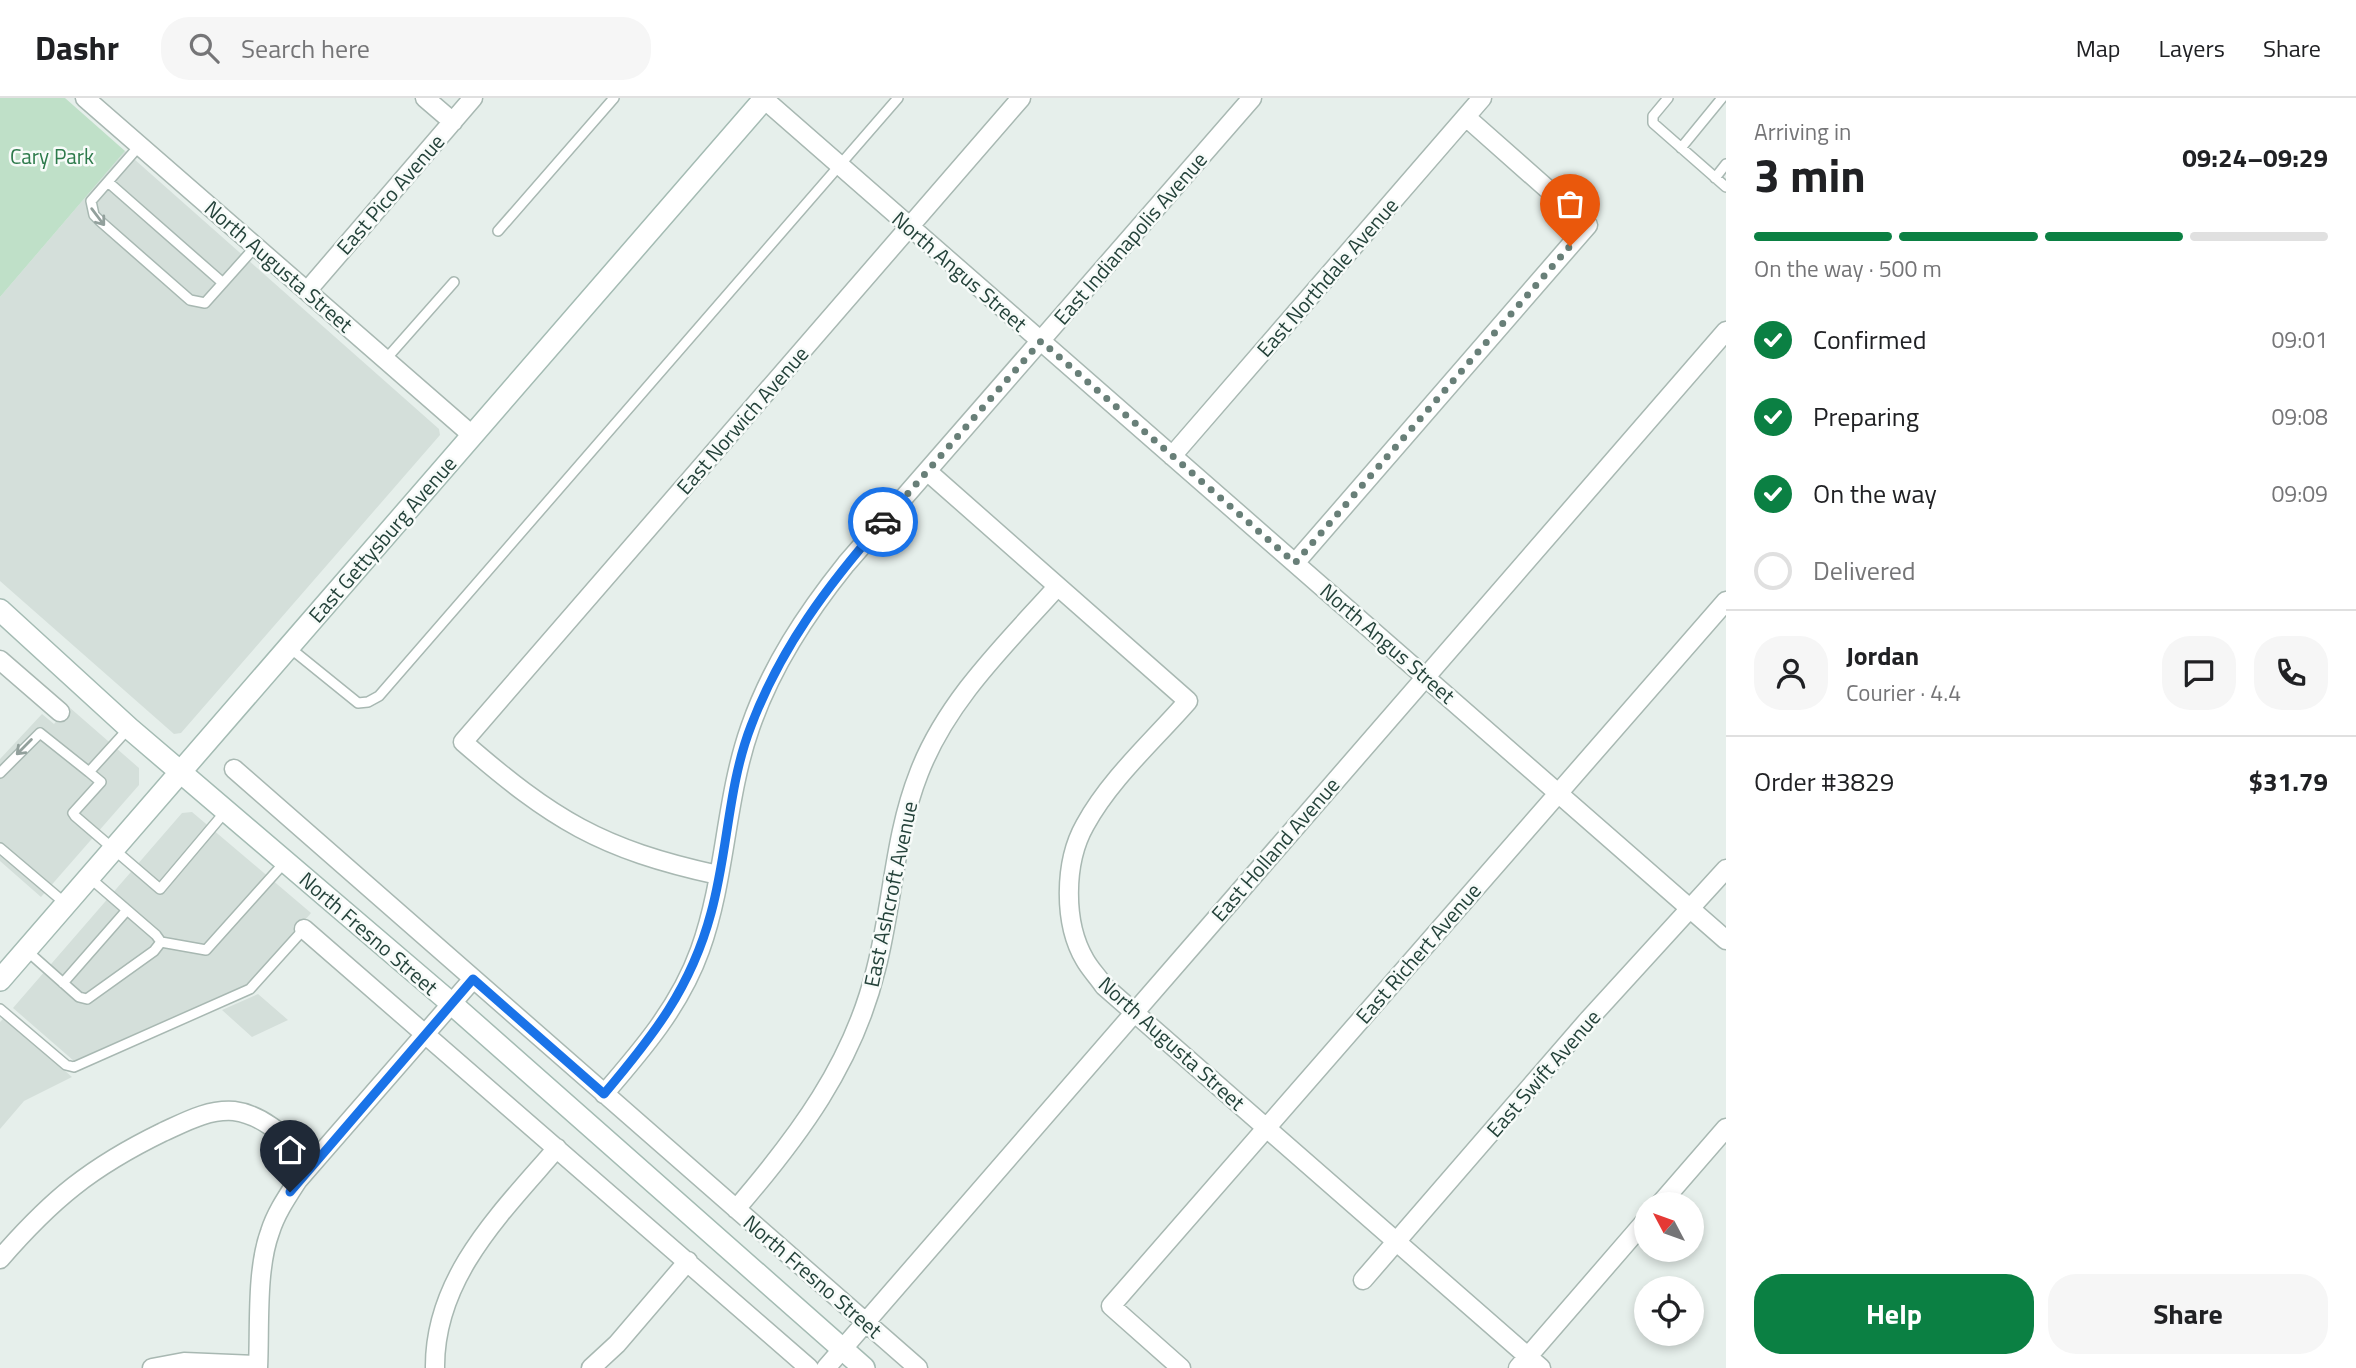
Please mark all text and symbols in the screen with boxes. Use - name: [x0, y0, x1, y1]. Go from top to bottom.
- search box: [161, 17, 651, 80]
- text: Dashr: [35, 23, 119, 73]
- icon: search: [185, 29, 223, 67]
- text: Search here: [241, 29, 370, 68]
- text: Map: [2076, 30, 2121, 66]
- text: Layers: [2159, 30, 2225, 66]
- text: Share: [2263, 30, 2321, 66]
- text: Arriving in: [1754, 114, 1851, 149]
- street label: East Pico Avenue: [328, 126, 452, 262]
- text: 09:24–09:29: [2182, 138, 2328, 177]
- park label: Cary Park: [10, 140, 94, 172]
- text: 3 min: [1754, 140, 1866, 210]
- street label: East Indianapolis Avenue: [1046, 144, 1214, 332]
- pin: [1540, 174, 1600, 246]
- icon: bag: [1551, 185, 1589, 223]
- street label: East Northdale Avenue: [1249, 190, 1405, 364]
- street label: North Augusta Street: [198, 192, 361, 340]
- street label: North Angus Street: [885, 203, 1035, 339]
- one-way arrow: [91, 207, 106, 225]
- text: On the way · 500 m: [1754, 251, 1942, 286]
- text: Confirmed: [1813, 320, 1927, 359]
- icon: check: [1754, 321, 1792, 359]
- text: 09:01: [2271, 322, 2328, 357]
- street label: East Norwich Avenue: [668, 339, 816, 501]
- text: Preparing: [1813, 397, 1919, 436]
- icon: check: [1754, 398, 1792, 436]
- text: 09:08: [2271, 399, 2328, 434]
- street label: East Gettysburg Avenue: [300, 448, 464, 630]
- text: On the way: [1813, 474, 1937, 513]
- icon: check: [1754, 475, 1792, 513]
- text: 09:09: [2271, 476, 2328, 511]
- courier: [848, 487, 918, 557]
- icon: car: [864, 503, 902, 541]
- text: Delivered: [1813, 551, 1916, 590]
- street label: North Angus Street: [1313, 575, 1463, 711]
- button: person: [1754, 636, 1828, 710]
- text: Jordan: [1846, 636, 1919, 675]
- button: chat: [2162, 636, 2236, 710]
- button: phone: [2254, 636, 2328, 710]
- text: Courier · 4.4: [1846, 675, 1961, 710]
- one-way arrow: [15, 738, 32, 755]
- text: Order #3829: [1754, 762, 1894, 801]
- text: $31.79: [2249, 762, 2328, 801]
- street label: East Holland Avenue: [1203, 770, 1347, 928]
- street label: East Ashcroft Avenue: [855, 798, 925, 990]
- street label: North Fresno Street: [293, 864, 446, 1003]
- street label: East Richert Avenue: [1348, 876, 1488, 1030]
- street label: North Augusta Street: [1092, 968, 1253, 1118]
- street label: East Swift Avenue: [1478, 1002, 1608, 1144]
- pin: [260, 1120, 320, 1192]
- icon: home: [271, 1131, 309, 1169]
- north arrow: [1634, 1192, 1704, 1262]
- map controls: [1634, 1192, 1704, 1346]
- street label: North Fresno Street: [737, 1207, 890, 1346]
- button: Help: [1754, 1274, 2034, 1354]
- button: Share: [2048, 1274, 2328, 1354]
- button: locate: [1634, 1276, 1704, 1346]

